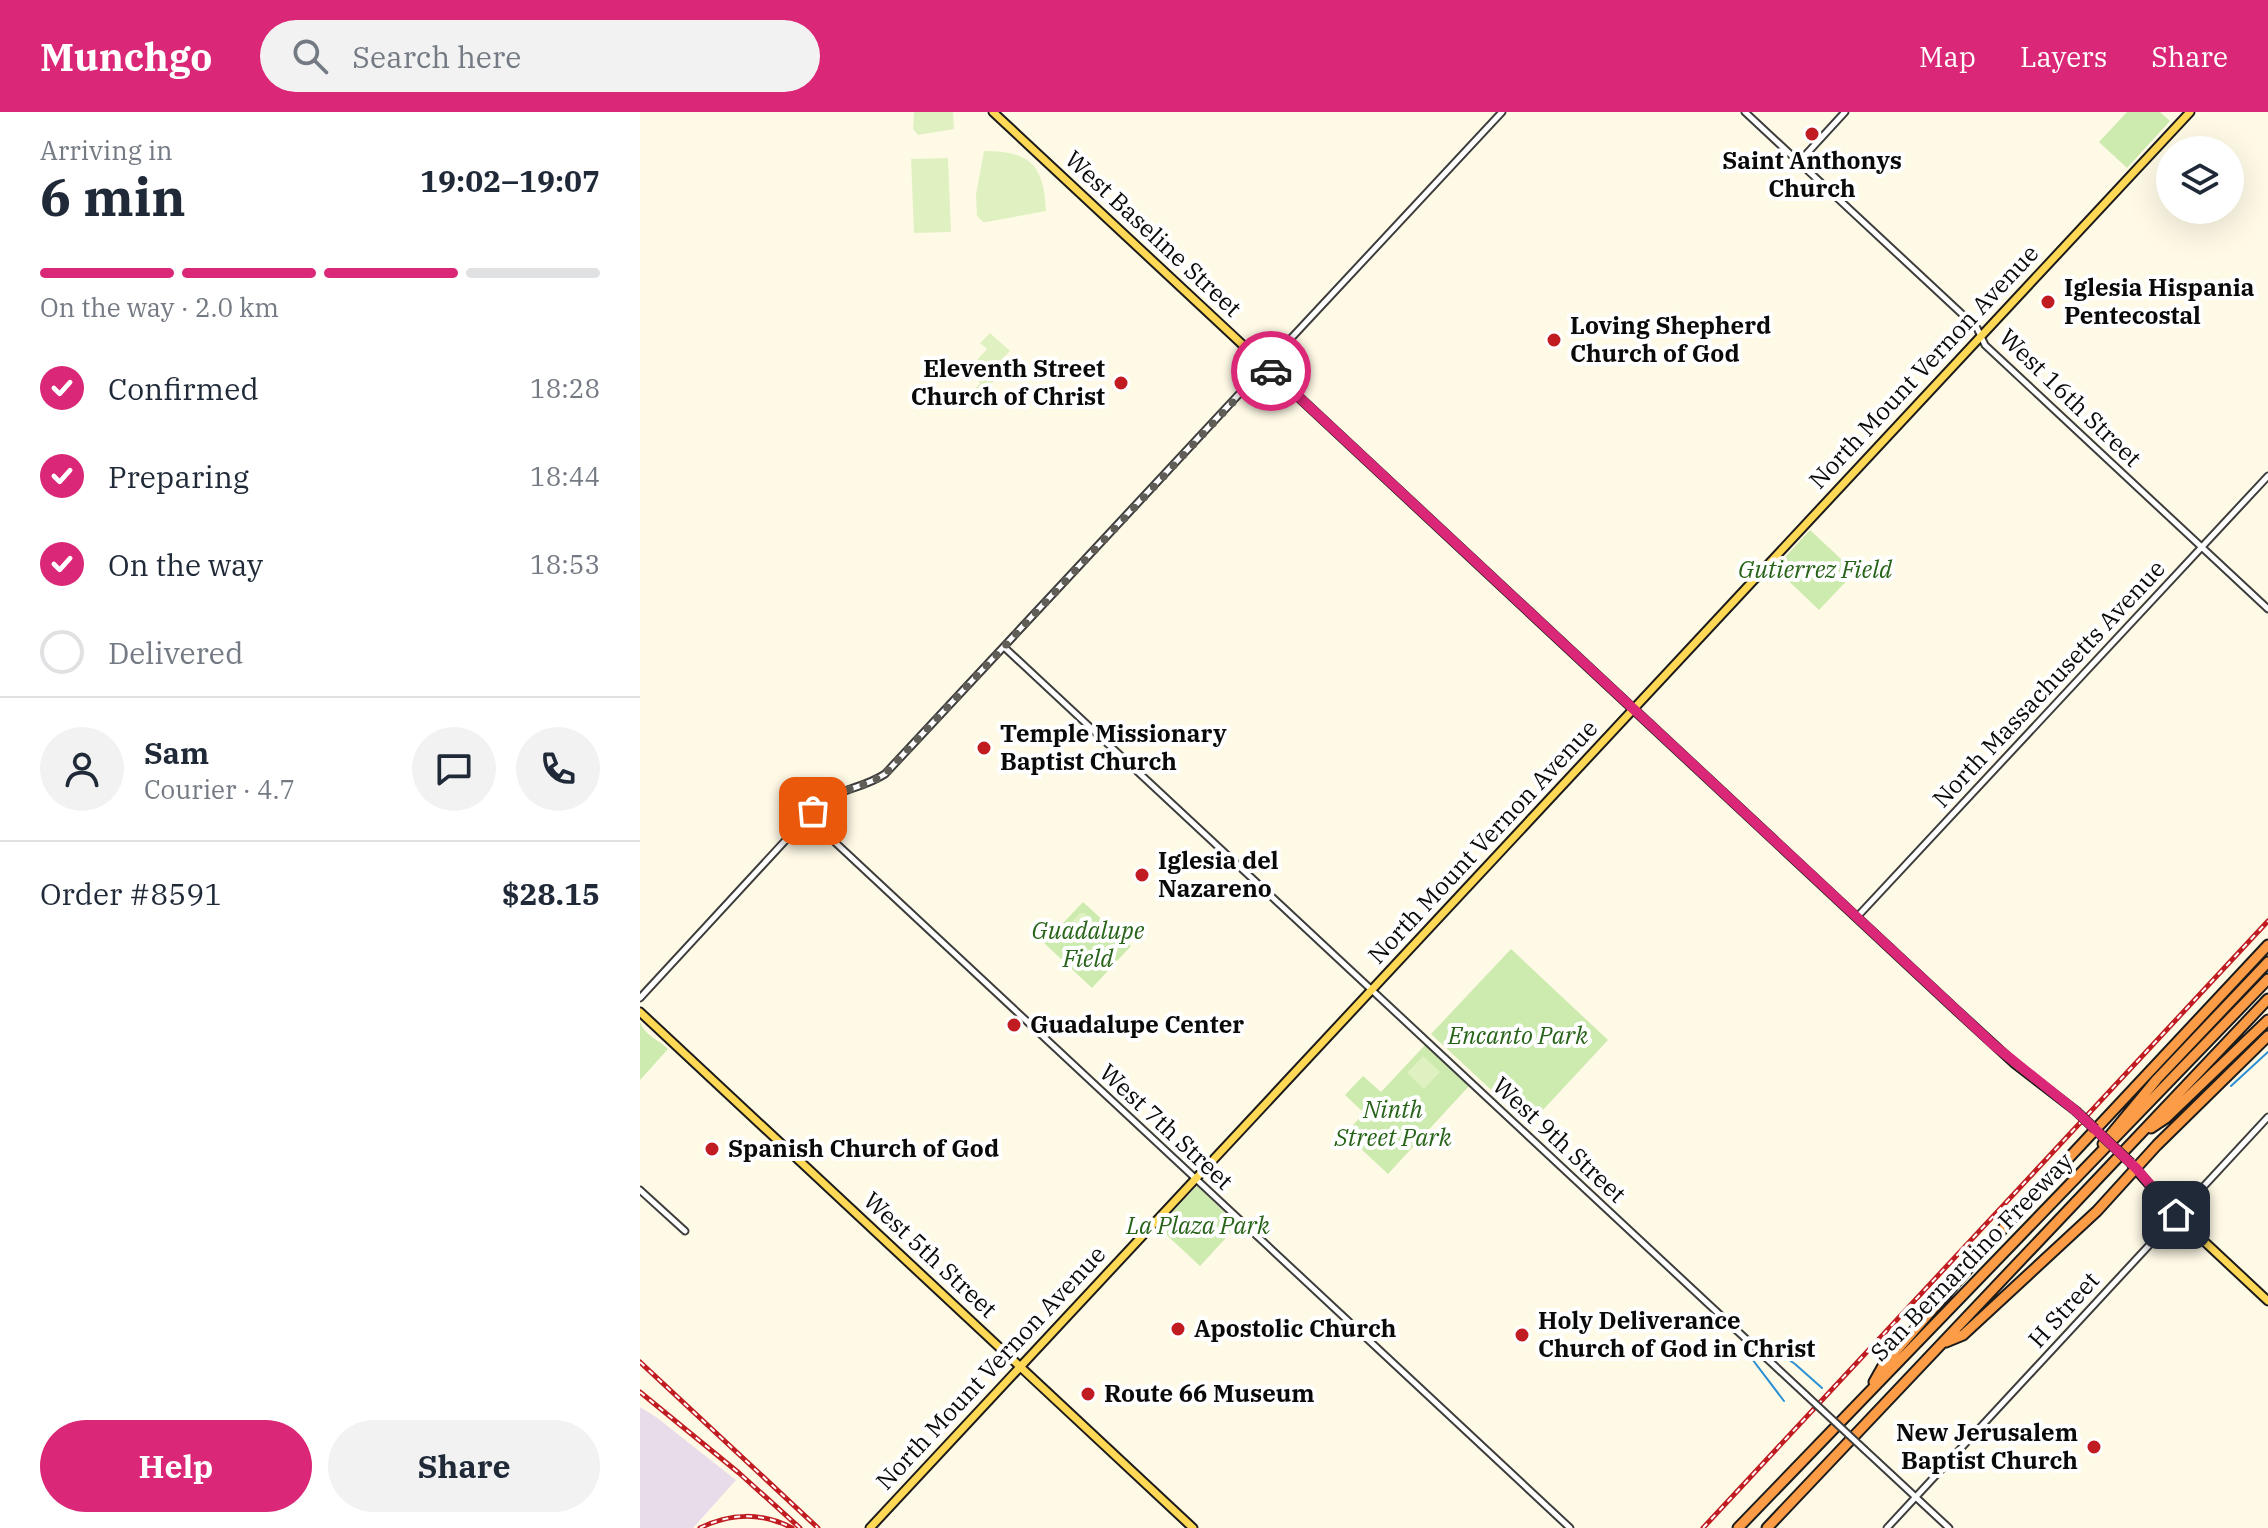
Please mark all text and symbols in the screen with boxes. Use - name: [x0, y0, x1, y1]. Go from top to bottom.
- search box: [260, 20, 820, 92]
- text: Munchgo: [40, 32, 212, 81]
- icon: search: [288, 34, 332, 78]
- text: Search here: [352, 37, 521, 76]
- text: Map: [1919, 38, 1976, 75]
- text: Layers: [2020, 38, 2107, 75]
- text: Share: [2151, 38, 2228, 75]
- marker: Saint Anthonys Church: [1803, 125, 1821, 143]
- text: Arriving in: [40, 133, 173, 167]
- map controls: [2156, 136, 2244, 224]
- button: layers: [2156, 136, 2244, 224]
- street label: West Baseline Street: [1059, 143, 1249, 324]
- place label: Saint Anthonys Church: [1722, 144, 1902, 204]
- text: 19:02–19:07: [420, 161, 600, 200]
- text: 6 min: [40, 163, 186, 230]
- street label: North Mount Vernon Avenue: [1801, 237, 2045, 495]
- place label: Iglesia Hispania Pentecostal: [2064, 271, 2255, 331]
- text: On the way · 2.0 km: [40, 290, 279, 324]
- marker: Iglesia Hispania Pentecostal: [2039, 293, 2057, 311]
- place label: Loving Shepherd Church of God: [1570, 309, 1771, 369]
- street label: West 16th Street: [1993, 321, 2149, 473]
- courier: [1231, 331, 1311, 411]
- marker: Loving Shepherd Church of God: [1545, 331, 1563, 349]
- icon: car: [1249, 349, 1293, 393]
- place label: Eleventh Street Church of Christ: [911, 352, 1105, 412]
- icon: check: [40, 366, 84, 410]
- text: Confirmed: [108, 369, 259, 408]
- text: 18:28: [530, 371, 600, 405]
- marker: Eleventh Street Church of Christ: [1112, 374, 1130, 392]
- icon: check: [40, 454, 84, 498]
- text: Preparing: [108, 457, 249, 496]
- text: 18:44: [530, 459, 600, 493]
- icon: check: [40, 542, 84, 586]
- text: On the way: [108, 545, 263, 584]
- text: 18:53: [530, 547, 600, 581]
- park label: Gutierrez Field: [1738, 553, 1893, 585]
- street label: North Massachusetts Avenue: [1925, 553, 2172, 814]
- text: Delivered: [108, 633, 243, 672]
- street label: North Mount Vernon Avenue: [1360, 712, 1604, 970]
- place label: Temple Missionary Baptist Church: [1000, 717, 1227, 777]
- button: person: [40, 727, 124, 811]
- button: chat: [412, 727, 496, 811]
- button: phone: [516, 727, 600, 811]
- text: Sam: [144, 733, 209, 772]
- marker: Temple Missionary Baptist Church: [975, 739, 993, 757]
- text: Courier · 4.7: [144, 772, 295, 806]
- pin: [779, 777, 847, 845]
- icon: bag: [791, 789, 835, 833]
- place label: Iglesia del Nazareno: [1158, 844, 1279, 904]
- marker: Iglesia del Nazareno: [1133, 866, 1151, 884]
- text: Order #8591: [40, 874, 222, 913]
- text: $28.15: [502, 874, 600, 913]
- park label: Guadalupe Field: [1032, 914, 1145, 974]
- place label: Guadalupe Center: [1030, 1008, 1244, 1040]
- marker: Guadalupe Center: [1005, 1016, 1023, 1034]
- park label: Encanto Park: [1447, 1019, 1588, 1051]
- street label: West 7th Street: [1093, 1056, 1240, 1196]
- street label: West 9th Street: [1486, 1069, 1633, 1209]
- park label: Ninth Street Park: [1334, 1093, 1452, 1153]
- place label: Spanish Church of God: [728, 1132, 999, 1164]
- marker: Spanish Church of God: [703, 1140, 721, 1158]
- street label: San Bernardino Freeway: [1863, 1145, 2080, 1368]
- pin: [2142, 1181, 2210, 1249]
- street label: West 5th Street: [857, 1184, 1004, 1324]
- icon: home: [2154, 1193, 2198, 1237]
- park label: La Plaza Park: [1125, 1209, 1270, 1241]
- street label: North Mount Vernon Avenue: [868, 1238, 1112, 1496]
- street label: H Street: [2021, 1264, 2106, 1354]
- place label: Holy Deliverance Church of God in Christ: [1538, 1304, 1815, 1364]
- place label: Apostolic Church: [1194, 1312, 1396, 1344]
- marker: Apostolic Church: [1169, 1320, 1187, 1338]
- marker: Holy Deliverance Church of God in Christ: [1513, 1326, 1531, 1344]
- place label: Route 66 Museum: [1104, 1377, 1315, 1409]
- marker: Route 66 Museum: [1079, 1385, 1097, 1403]
- place label: New Jerusalem Baptist Church: [1896, 1416, 2078, 1476]
- button: Help: [40, 1420, 312, 1512]
- button: Share: [328, 1420, 600, 1512]
- marker: New Jerusalem Baptist Church: [2085, 1438, 2103, 1456]

